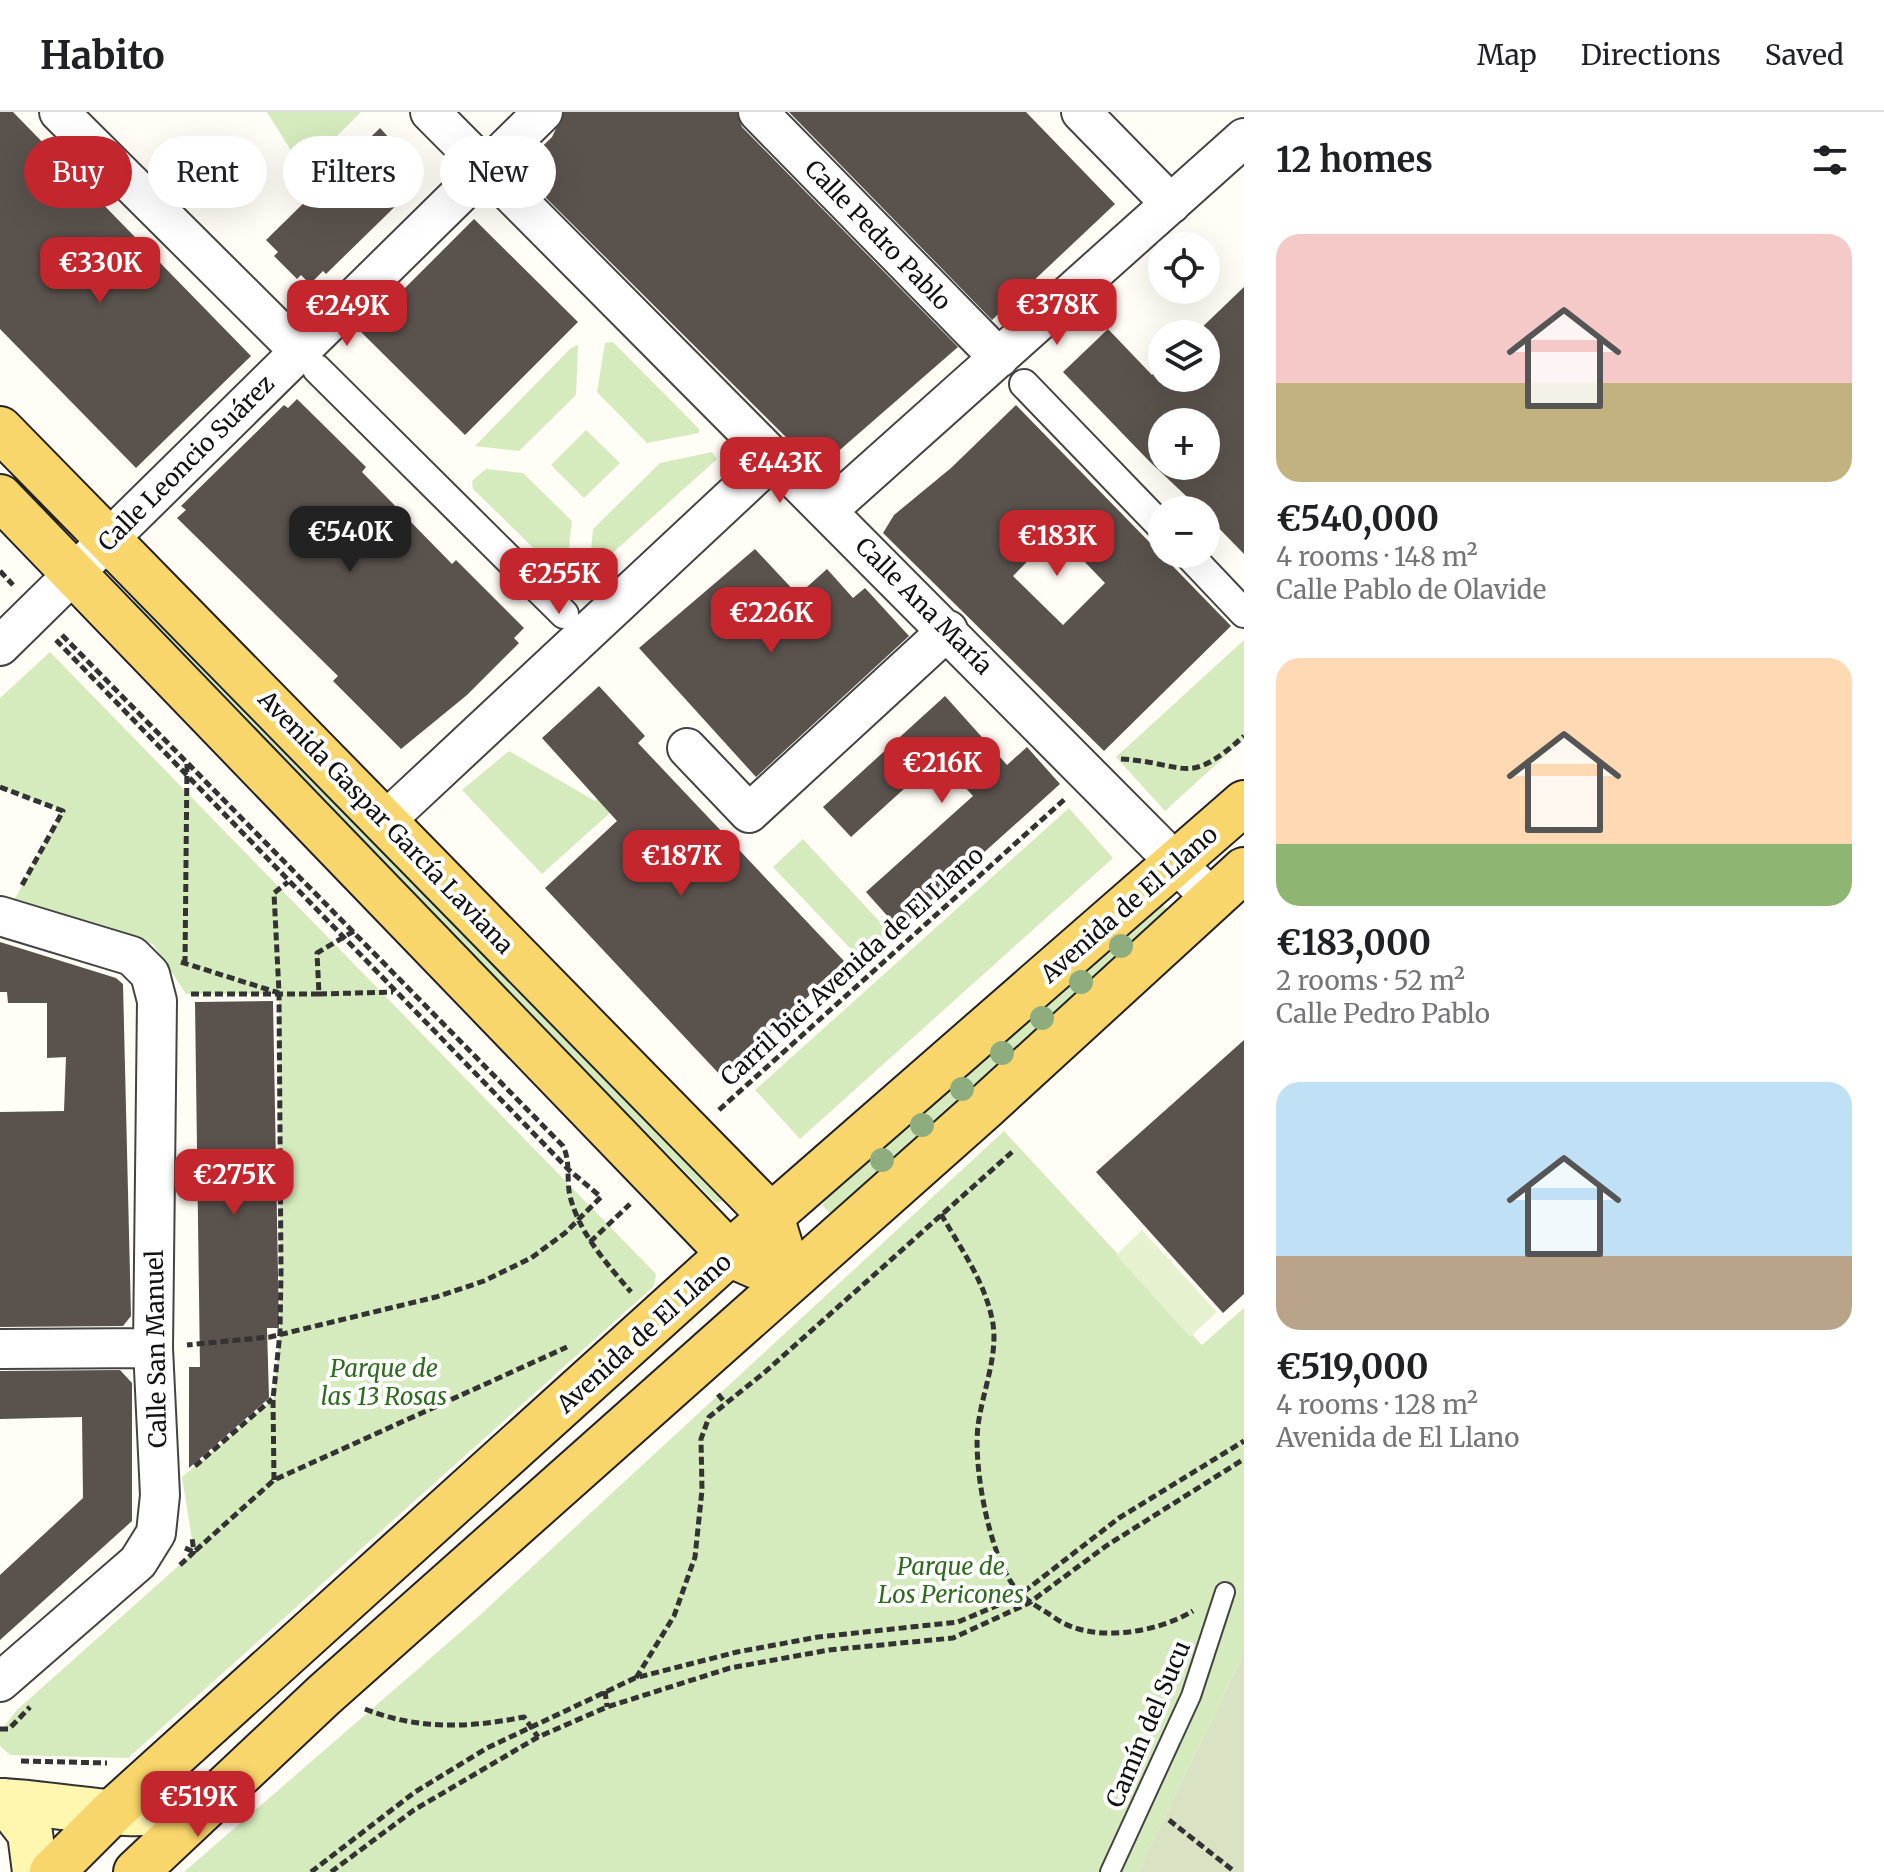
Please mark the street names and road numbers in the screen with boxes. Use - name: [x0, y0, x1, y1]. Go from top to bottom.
- street label: Calle Pedro Pablo: [798, 153, 958, 317]
- street label: Calle Leoncio Suárez: [91, 368, 281, 558]
- street label: Calle Ana María: [849, 531, 999, 681]
- street label: Avenida Gaspar García Laviana: [251, 683, 520, 960]
- street label: Avenida de El Llano: [1033, 819, 1224, 990]
- street label: Carril bici Avenida de El Llano: [714, 840, 990, 1092]
- street label: Avenida de El Llano: [549, 1246, 738, 1420]
- street label: Calle San Manuel: [139, 1250, 173, 1448]
- street label: Camín del Sucu: [1099, 1636, 1197, 1812]

